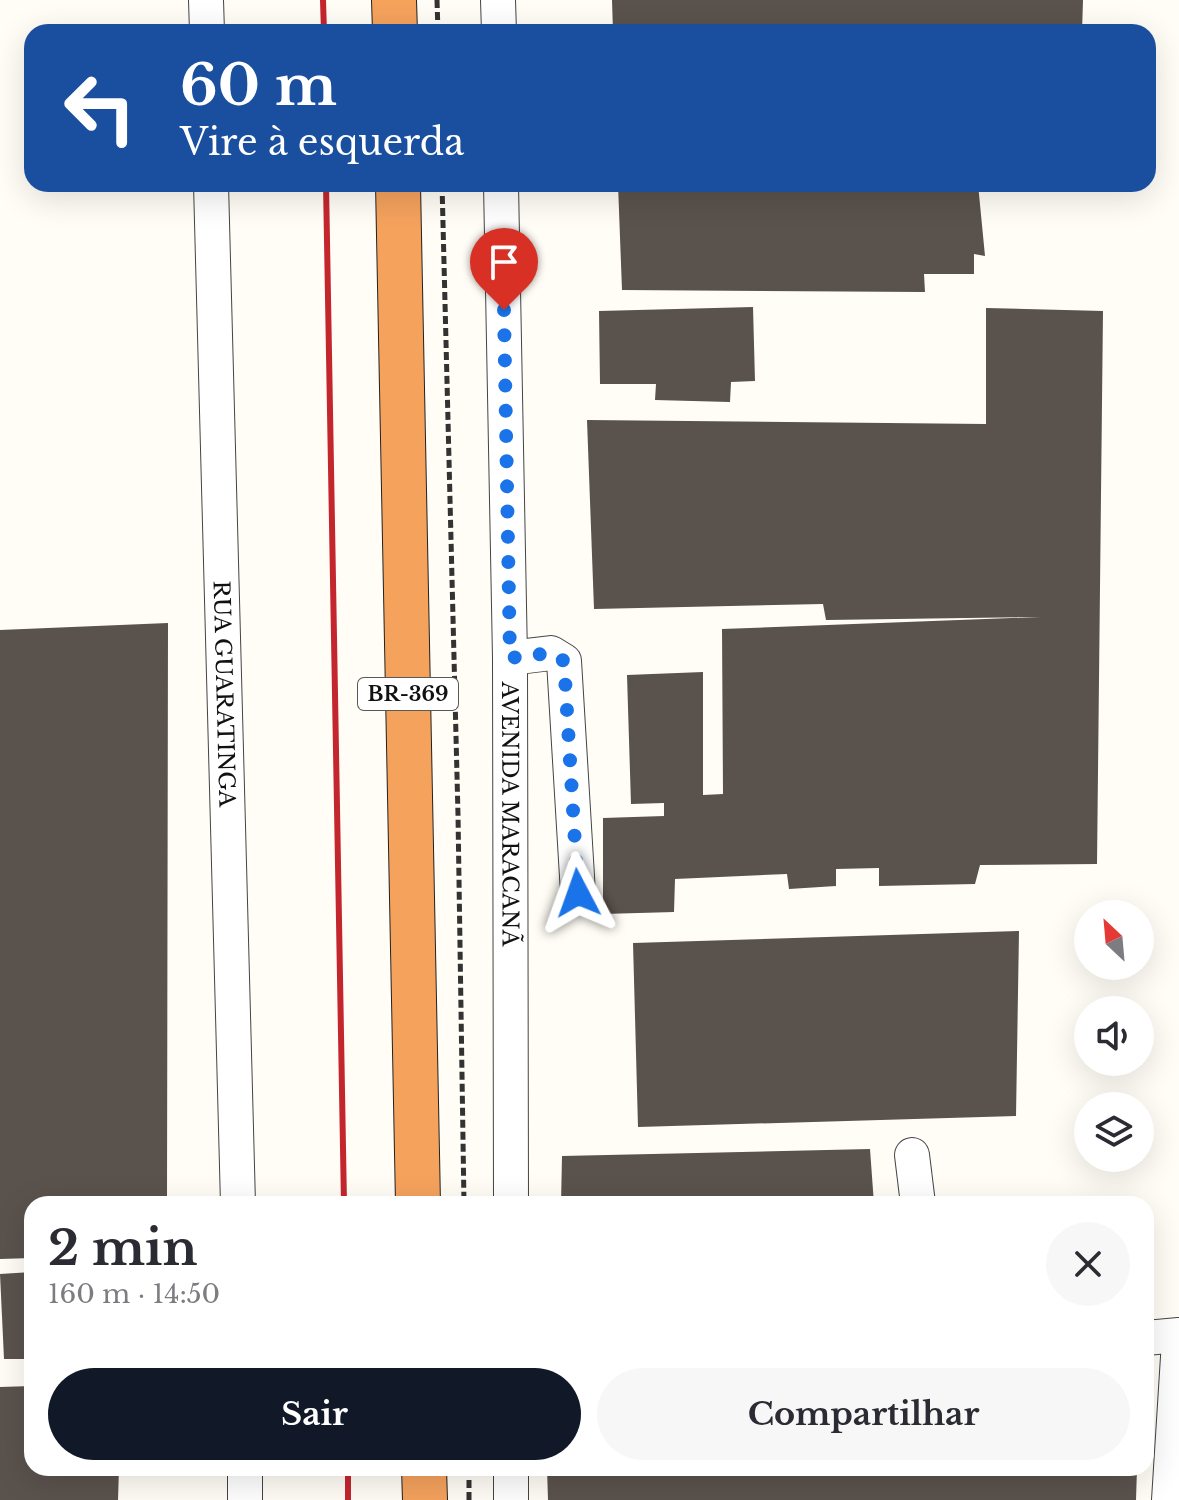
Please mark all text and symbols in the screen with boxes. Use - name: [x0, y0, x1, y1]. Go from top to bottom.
- text: 60 m: [180, 51, 337, 120]
- icon: left: [48, 56, 152, 160]
- text: Vire à esquerda: [180, 120, 464, 165]
- pin: [470, 228, 538, 310]
- icon: arrive: [482, 240, 526, 284]
- street label: RUA GUARATINGA: [208, 580, 241, 808]
- road number: BR-369: [358, 678, 458, 710]
- street label: AVENIDA MARACANÃ: [497, 680, 525, 947]
- position arrow: [536, 851, 620, 935]
- north arrow: [1074, 900, 1154, 980]
- map controls: [1074, 900, 1154, 1172]
- button: sound: [1074, 996, 1154, 1076]
- button: layers: [1074, 1092, 1154, 1172]
- text: 2 min: [48, 1218, 197, 1278]
- button: close: [1046, 1222, 1130, 1306]
- text: 160 m · 14:50: [48, 1278, 220, 1310]
- button: Sair: [48, 1368, 581, 1460]
- button: Compartilhar: [597, 1368, 1130, 1460]

